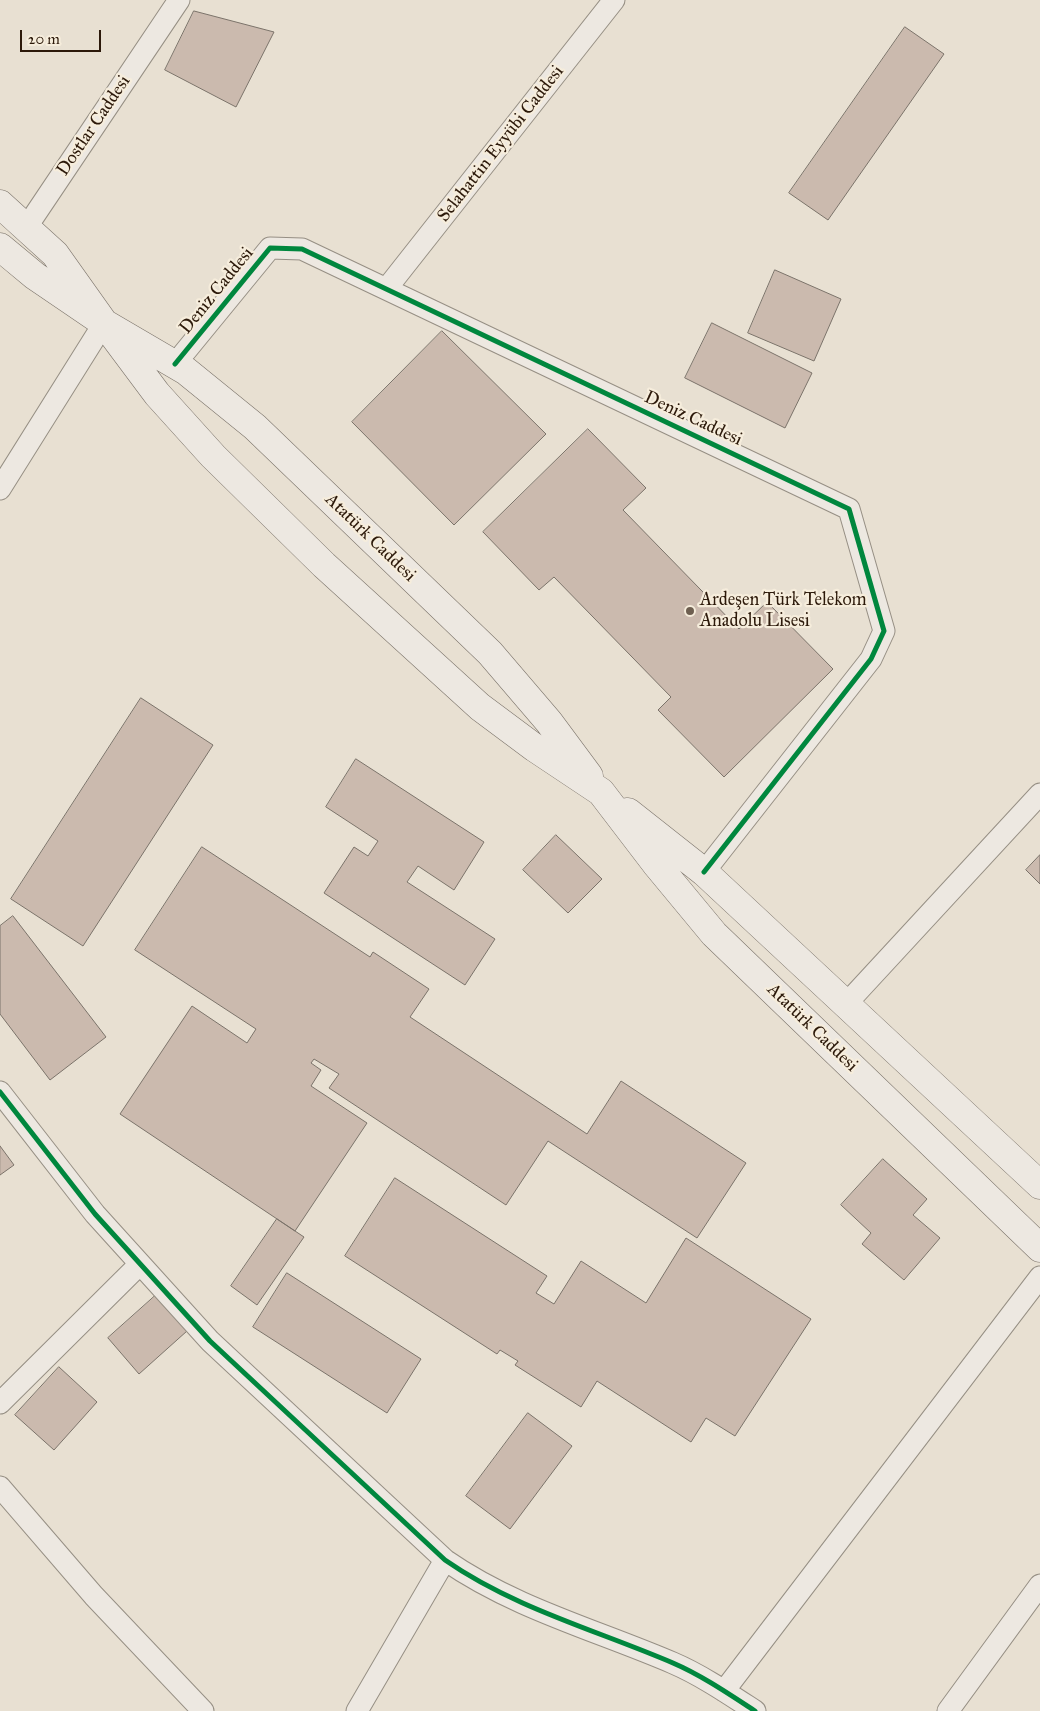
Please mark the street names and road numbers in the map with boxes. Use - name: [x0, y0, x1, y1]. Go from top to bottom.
- street label: Selahattin Eyyübi Caddesi: [433, 61, 569, 227]
- street label: Dostlar Caddesi: [53, 72, 135, 180]
- street label: Deniz Caddesi: [175, 243, 259, 339]
- street label: Deniz Caddesi: [641, 387, 745, 451]
- street label: Atatürk Caddesi: [320, 489, 420, 587]
- street label: Atatürk Caddesi: [762, 979, 862, 1077]

